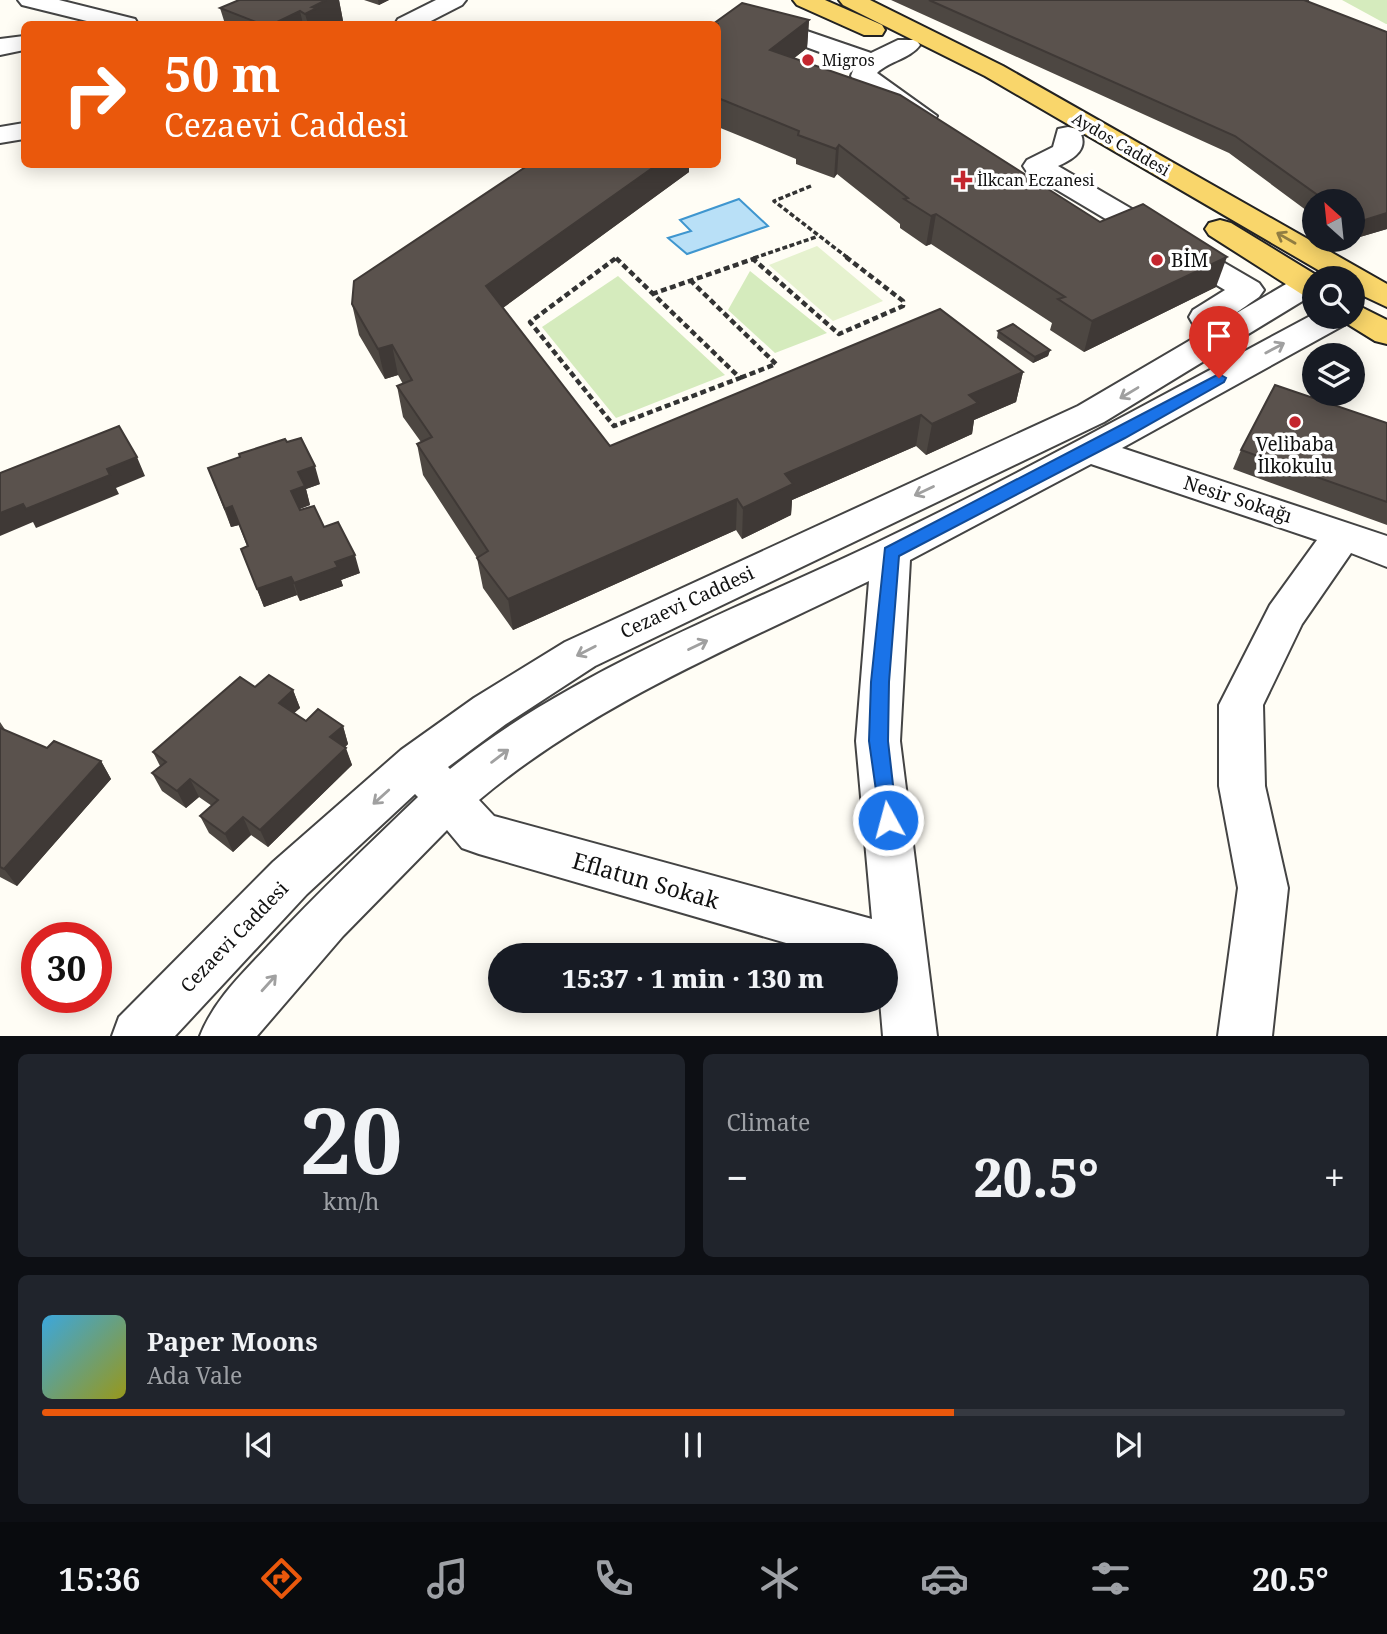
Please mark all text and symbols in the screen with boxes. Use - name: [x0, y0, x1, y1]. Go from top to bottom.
- text: 50 m: [164, 40, 280, 106]
- icon: right: [49, 49, 140, 140]
- place label: Migros: [822, 49, 875, 71]
- marker: Migros: [800, 52, 816, 68]
- text: Cezaevi Caddesi: [164, 103, 408, 146]
- street label: Aydos Caddesi: [1068, 107, 1174, 181]
- place label: İlkcan Eczanesi: [977, 169, 1094, 191]
- marker: İlkcan Eczanesi: [955, 172, 971, 188]
- north arrow: [1302, 189, 1365, 252]
- map controls: [1302, 189, 1365, 406]
- one-way arrow: [1276, 231, 1296, 245]
- place label: BİM: [1171, 247, 1208, 273]
- marker: BİM: [1149, 252, 1165, 268]
- button: search: [1302, 266, 1365, 329]
- pin: [1189, 306, 1249, 378]
- icon: arrive: [1200, 317, 1238, 355]
- one-way arrow: [1265, 341, 1285, 355]
- button: layers: [1302, 343, 1365, 406]
- one-way arrow: [1120, 386, 1140, 400]
- marker: Velibaba İlkokulu: [1287, 414, 1303, 430]
- place label: Velibaba İlkokulu: [1256, 431, 1334, 479]
- street label: Nesir Sokağı: [1180, 469, 1296, 529]
- one-way arrow: [914, 485, 935, 499]
- street label: Cezaevi Caddesi: [616, 560, 758, 644]
- one-way arrow: [687, 638, 708, 651]
- one-way arrow: [576, 644, 596, 658]
- one-way arrow: [490, 749, 509, 763]
- position arrow: [851, 783, 925, 857]
- one-way arrow: [372, 789, 390, 805]
- street label: Eflatun Sokak: [569, 844, 724, 916]
- street label: Cezaevi Caddesi: [174, 876, 294, 998]
- speed limit sign: 30: [21, 922, 112, 1013]
- text: 15:37 · 1 min · 130 m: [562, 960, 824, 996]
- one-way arrow: [261, 974, 277, 992]
- text: 20: [300, 1077, 403, 1201]
- text: Climate: [727, 1106, 810, 1138]
- text: 20.5°: [973, 1141, 1099, 1212]
- text: −: [727, 1151, 749, 1203]
- text: +: [1324, 1151, 1345, 1203]
- text: km/h: [323, 1185, 379, 1217]
- text: Paper Moons: [147, 1323, 318, 1359]
- text: Ada Vale: [147, 1359, 242, 1391]
- icon: previous: [240, 1426, 278, 1464]
- icon: pause: [674, 1426, 712, 1464]
- icon: next: [1109, 1426, 1147, 1464]
- icon: directions: [257, 1554, 306, 1603]
- icon: music: [423, 1554, 472, 1603]
- icon: phone: [589, 1554, 638, 1603]
- icon: climate: [755, 1554, 804, 1603]
- icon: car: [920, 1554, 969, 1603]
- icon: filters: [1086, 1554, 1135, 1603]
- text: 15:36: [58, 1557, 140, 1600]
- text: 20.5°: [1252, 1557, 1328, 1600]

